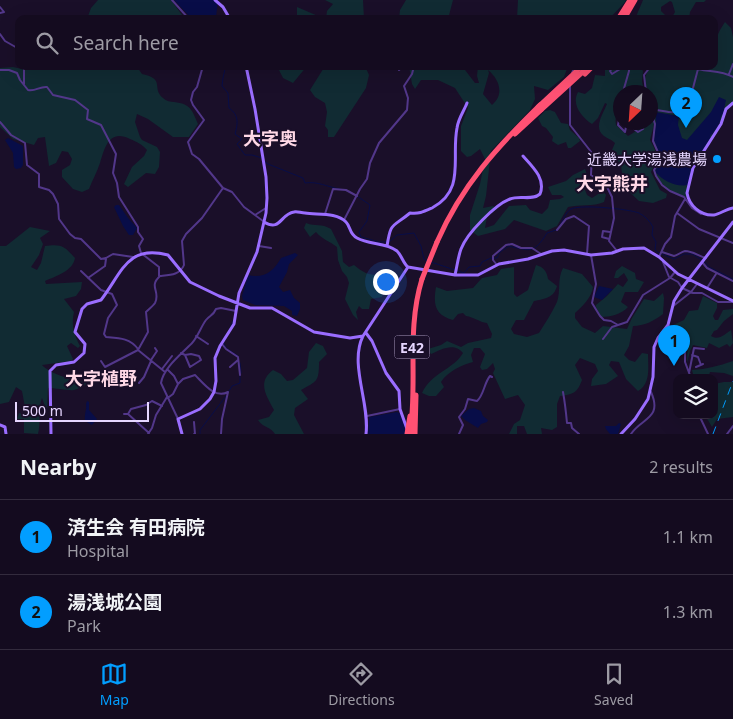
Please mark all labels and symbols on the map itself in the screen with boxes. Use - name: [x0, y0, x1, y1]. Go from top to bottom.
- north arrow: [613, 85, 658, 130]
- pin: 2: [670, 87, 702, 128]
- district label: 大字奥: [243, 126, 297, 150]
- place label: 近畿大学湯浅農場: [587, 149, 707, 169]
- marker: 近畿大学湯浅農場: [711, 153, 723, 165]
- district label: 大字熊井: [576, 171, 648, 195]
- your location: [373, 269, 399, 295]
- pin: 1: [658, 325, 690, 366]
- road number: E42: [394, 336, 430, 358]
- district label: 大字植野: [65, 366, 137, 390]
- scale bar: [15, 399, 149, 422]

